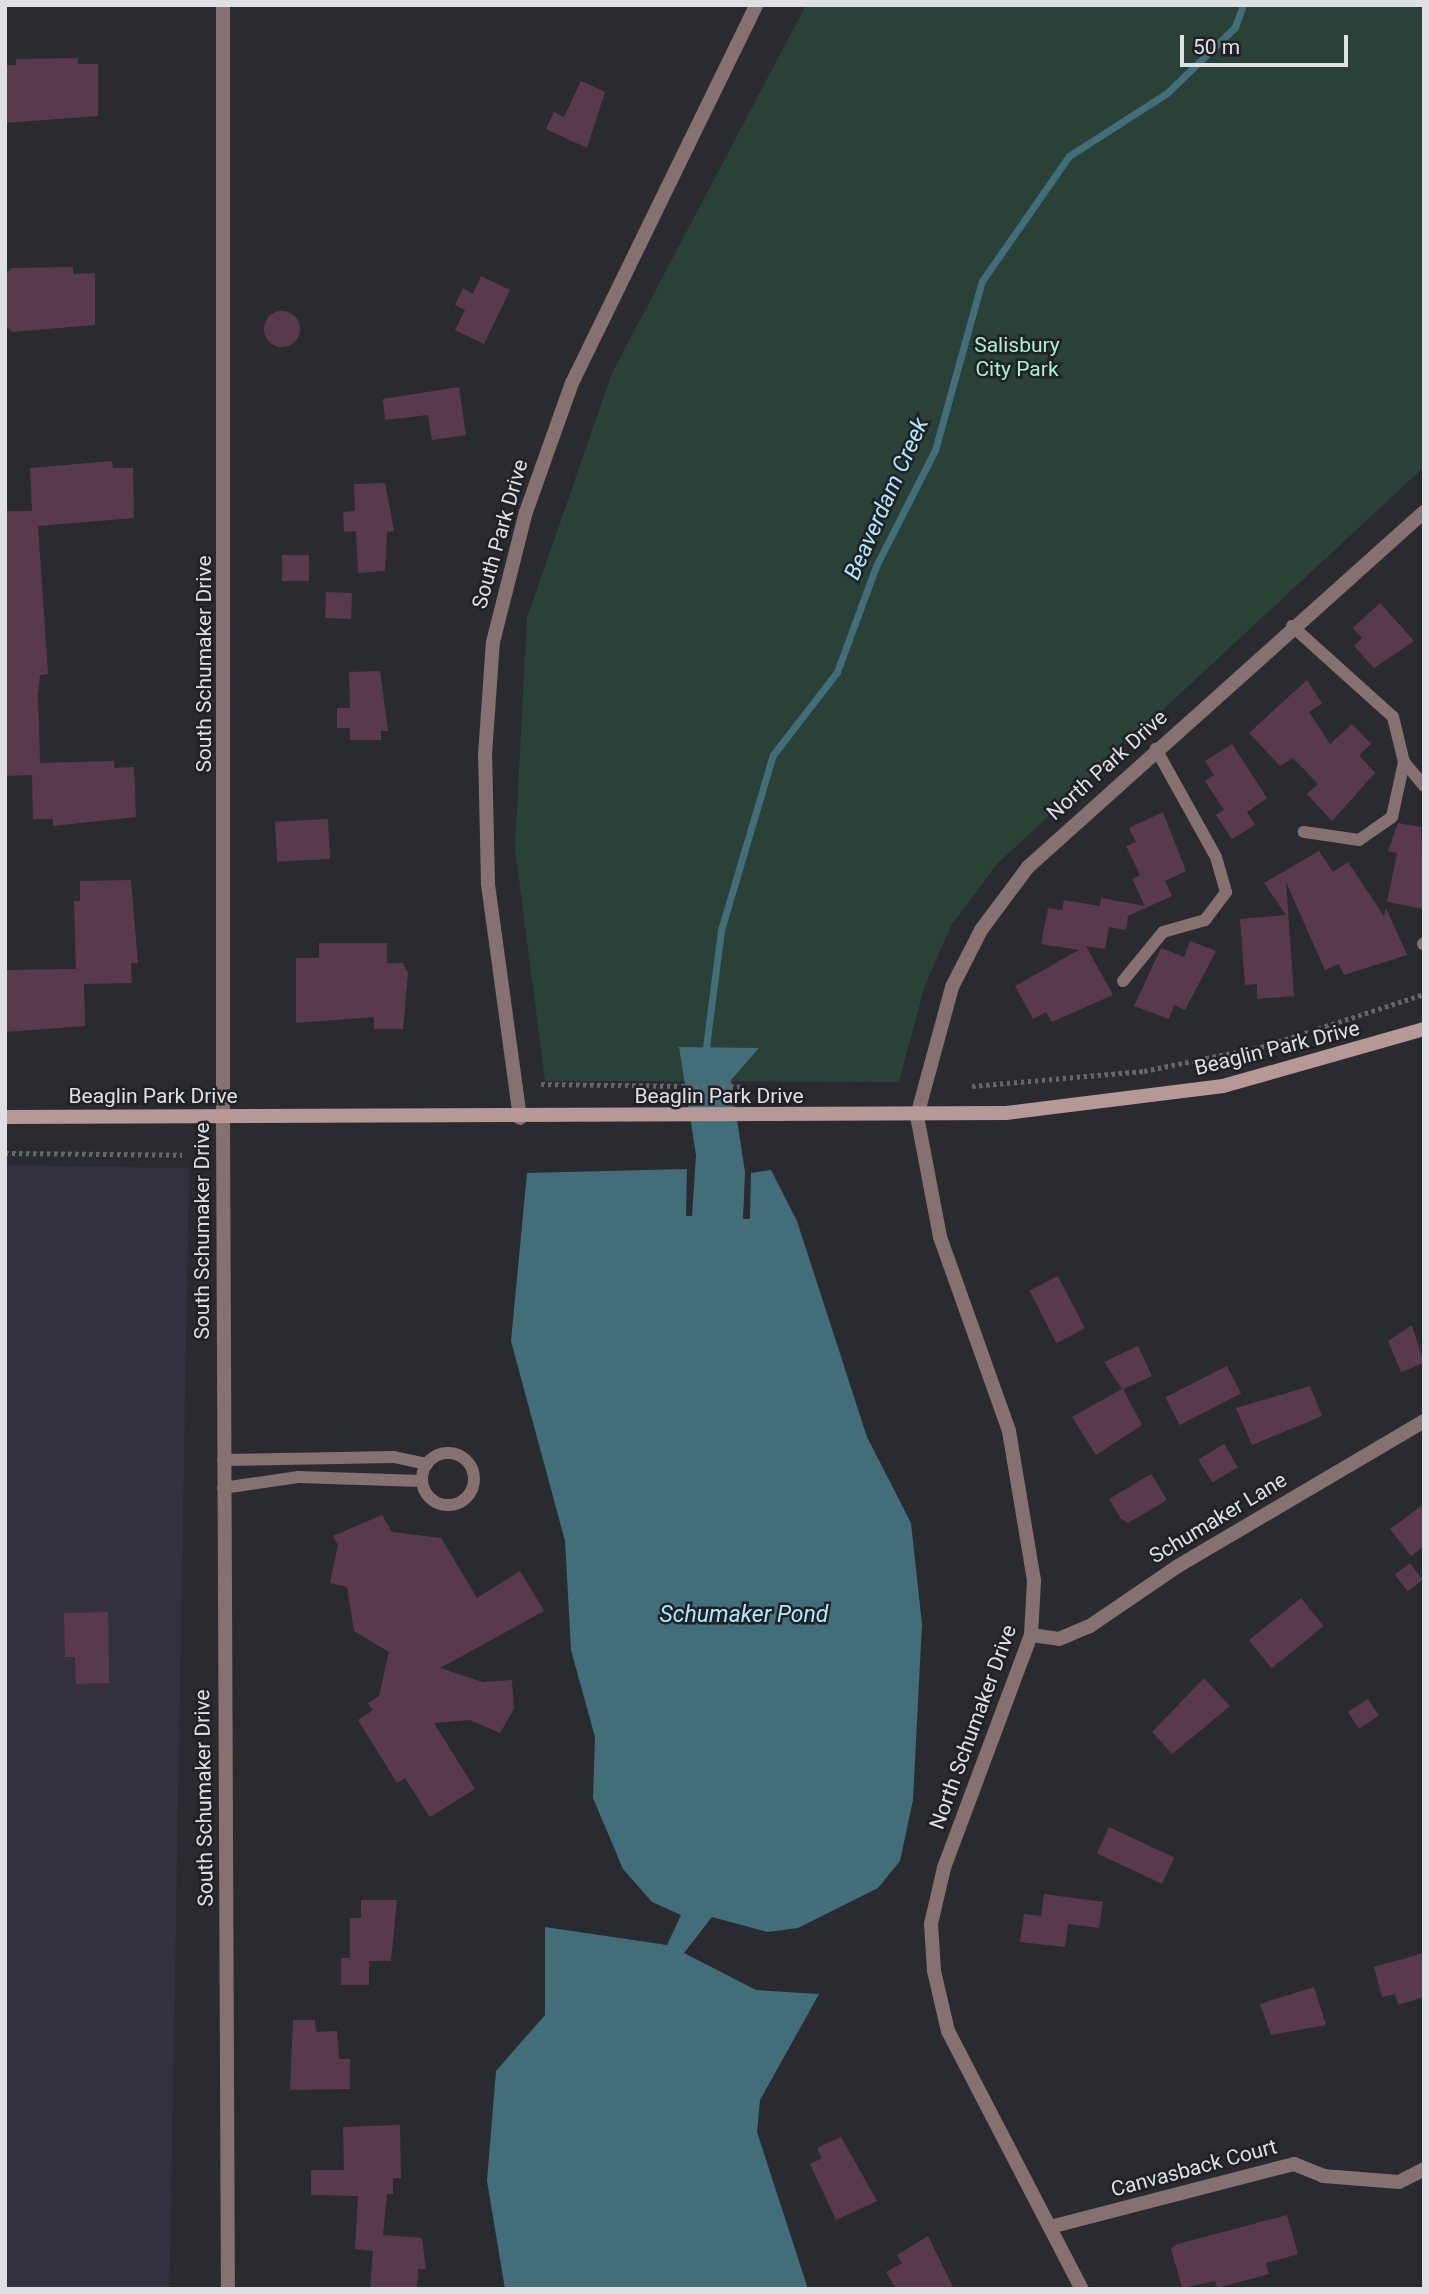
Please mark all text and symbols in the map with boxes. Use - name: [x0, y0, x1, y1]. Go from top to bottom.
- scale bar: [1184, 21, 1352, 65]
- text: 50 m: [1193, 35, 1240, 59]
- park label: Salisbury City Park: [974, 332, 1060, 382]
- water label: Beaverdam Creek: [839, 414, 935, 584]
- street label: South Park Drive: [467, 456, 533, 612]
- street label: South Schumaker Drive: [191, 555, 217, 773]
- street label: North Park Drive: [1042, 704, 1172, 826]
- street label: Beaglin Park Drive: [1192, 1015, 1362, 1081]
- street label: Beaglin Park Drive: [68, 1083, 238, 1109]
- street label: Beaglin Park Drive: [634, 1083, 804, 1109]
- street label: South Schumaker Drive: [189, 1122, 215, 1340]
- street label: Schumaker Lane: [1145, 1467, 1291, 1569]
- water label: Schumaker Pond: [660, 1601, 828, 1629]
- street label: North Schumaker Drive: [924, 1621, 1022, 1833]
- street label: South Schumaker Drive: [190, 1689, 218, 1907]
- street label: Canvasback Court: [1108, 2134, 1280, 2202]

